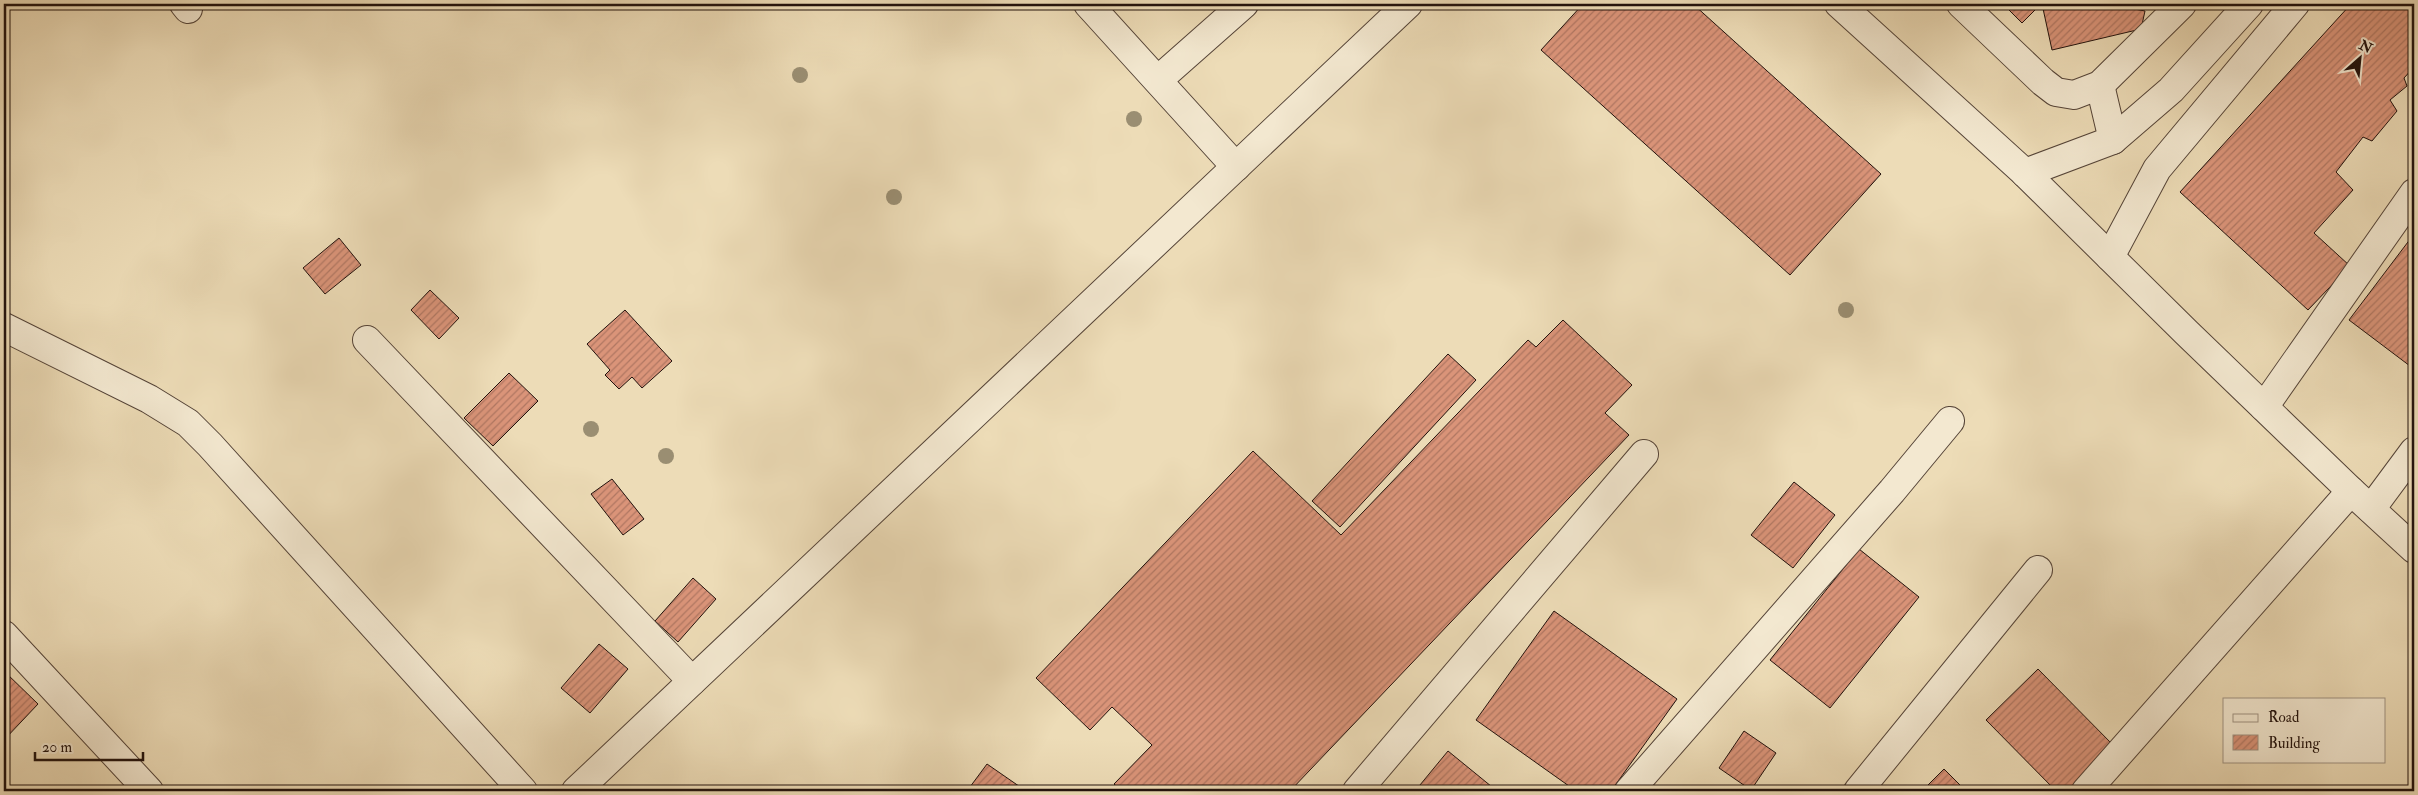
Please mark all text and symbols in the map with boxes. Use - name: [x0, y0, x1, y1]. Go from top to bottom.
- north arrow: [2336, 32, 2386, 82]
- text: N: [2355, 36, 2376, 57]
- legend: [2223, 698, 2386, 762]
- text: Road: [2268, 708, 2300, 727]
- scale bar: [35, 730, 142, 762]
- text: Building: [2268, 734, 2320, 753]
- text: 20 m: [42, 738, 72, 757]

